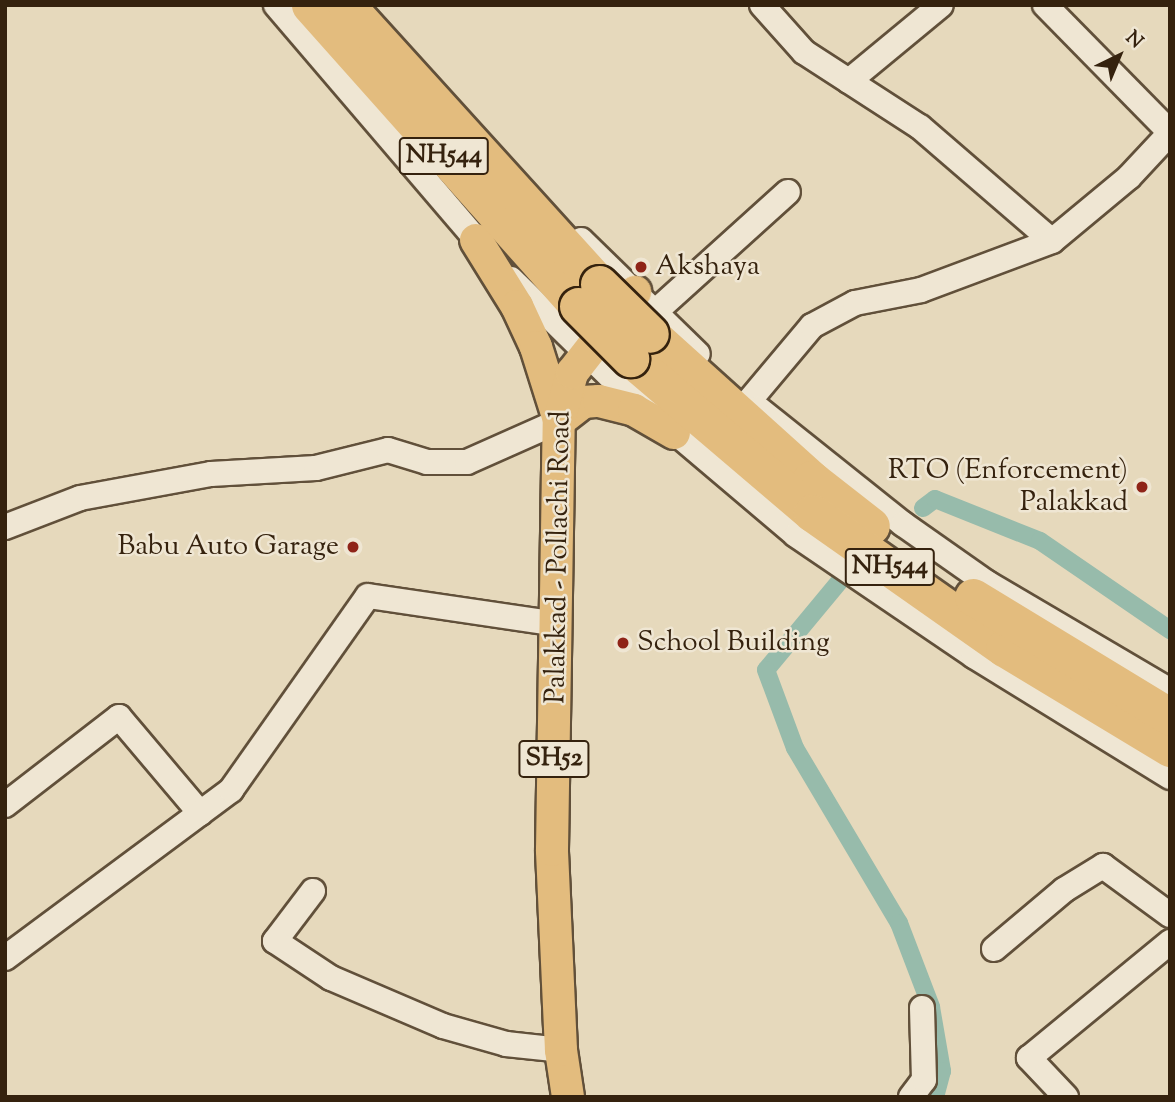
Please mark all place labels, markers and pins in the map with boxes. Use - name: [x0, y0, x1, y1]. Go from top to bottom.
- place label: Akshaya: [655, 250, 760, 284]
- marker: Akshaya: [633, 259, 649, 275]
- place label: RTO (Enforcement) Palakkad: [888, 454, 1128, 520]
- marker: RTO (Enforcement) Palakkad: [1134, 479, 1150, 495]
- place label: Babu Auto Garage: [118, 530, 339, 564]
- marker: Babu Auto Garage: [345, 539, 361, 555]
- place label: School Building: [637, 626, 830, 660]
- marker: School Building: [615, 635, 631, 651]

